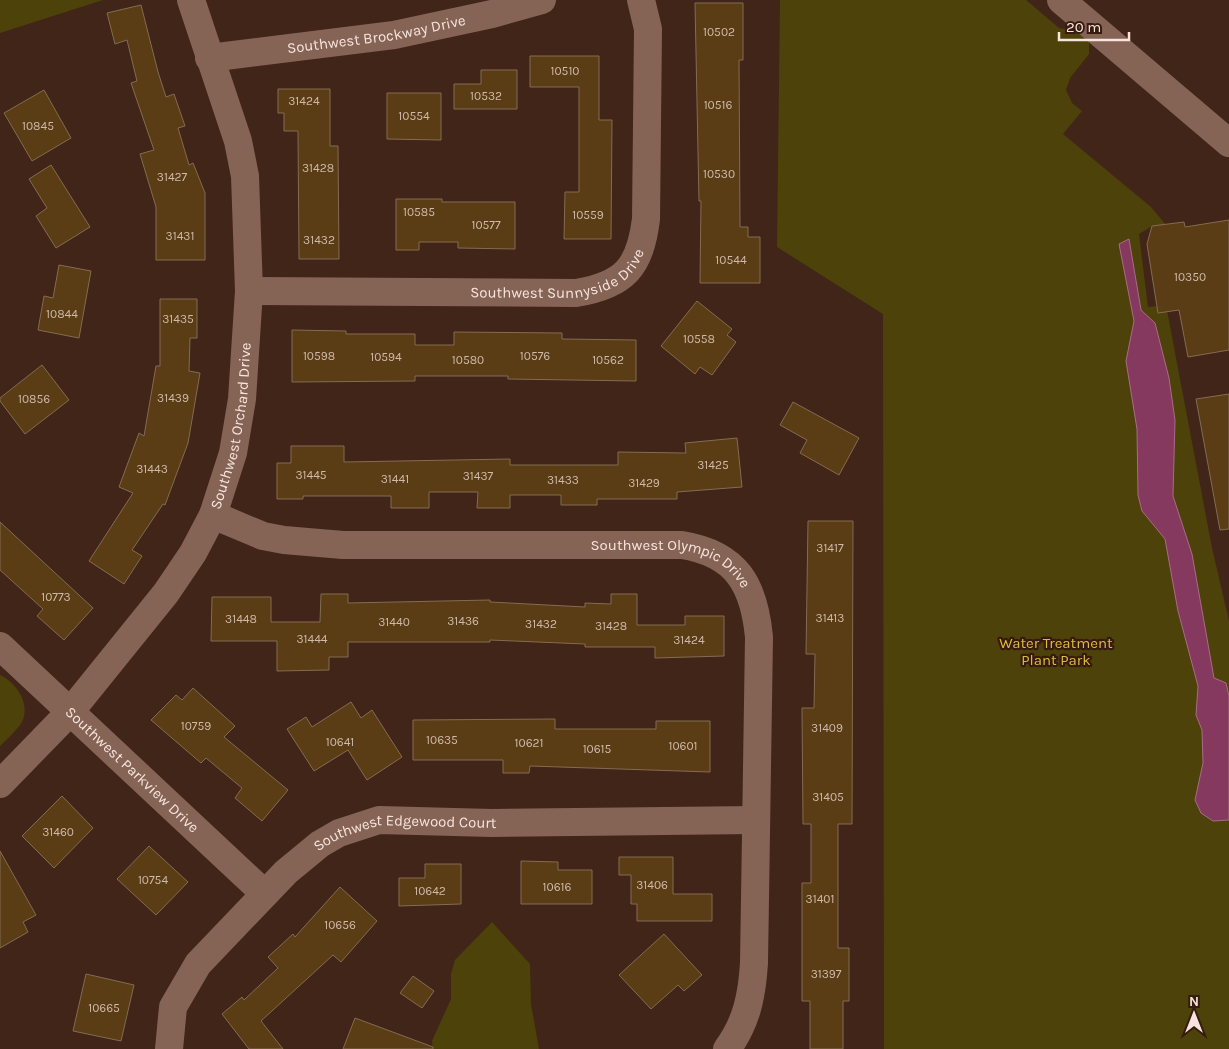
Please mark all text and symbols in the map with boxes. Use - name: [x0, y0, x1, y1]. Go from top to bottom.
- scale bar: [1059, 10, 1129, 42]
- street label: Southwest Brockway Drive: [286, 11, 467, 57]
- text: 20 m: [1066, 18, 1101, 36]
- house number: 10502: [703, 25, 735, 39]
- house number: 10510: [551, 64, 579, 78]
- house number: 10532: [470, 89, 502, 103]
- house number: 31424: [288, 94, 320, 108]
- house number: 10516: [704, 98, 732, 112]
- house number: 10554: [398, 109, 430, 123]
- house number: 10845: [22, 119, 54, 133]
- house number: 31428: [302, 161, 334, 175]
- house number: 10530: [703, 167, 735, 181]
- house number: 31427: [157, 170, 188, 184]
- house number: 10585: [403, 205, 435, 219]
- house number: 10559: [572, 208, 604, 222]
- house number: 10577: [471, 218, 501, 232]
- house number: 31431: [166, 229, 194, 243]
- house number: 31432: [303, 233, 335, 247]
- street label: Southwest Sunnyside Drive: [470, 246, 648, 302]
- house number: 10544: [715, 253, 747, 267]
- house number: 10350: [1174, 270, 1206, 284]
- house number: 10844: [46, 307, 78, 321]
- house number: 31435: [162, 312, 194, 326]
- house number: 10558: [683, 332, 715, 346]
- street label: Southwest Orchard Drive: [206, 342, 255, 512]
- house number: 10598: [303, 349, 335, 363]
- house number: 10576: [520, 349, 550, 363]
- house number: 10594: [370, 350, 402, 364]
- house number: 10580: [452, 353, 484, 367]
- house number: 10562: [592, 353, 624, 367]
- house number: 31439: [157, 391, 189, 405]
- house number: 10856: [18, 392, 50, 406]
- house number: 31425: [697, 458, 729, 472]
- house number: 31443: [136, 462, 168, 476]
- house number: 31445: [295, 468, 327, 482]
- house number: 31437: [463, 469, 494, 483]
- house number: 31441: [381, 472, 409, 486]
- house number: 31433: [547, 473, 579, 487]
- house number: 31429: [628, 476, 660, 490]
- street label: Southwest Olympic Drive: [591, 536, 754, 591]
- house number: 31417: [816, 541, 844, 555]
- house number: 10773: [41, 590, 71, 604]
- house number: 31413: [816, 611, 844, 625]
- house number: 31448: [225, 612, 257, 626]
- house number: 31436: [447, 614, 479, 628]
- house number: 31440: [378, 615, 410, 629]
- house number: 31432: [525, 617, 557, 631]
- house number: 31428: [595, 619, 627, 633]
- house number: 31444: [296, 632, 328, 646]
- house number: 31424: [673, 633, 705, 647]
- park label: Water Treatment Plant Park: [999, 634, 1113, 669]
- street label: Southwest Parkview Drive: [62, 703, 203, 837]
- house number: 10759: [181, 719, 211, 733]
- house number: 31409: [811, 721, 843, 735]
- house number: 10635: [426, 733, 458, 747]
- house number: 10641: [326, 735, 354, 749]
- house number: 10621: [515, 736, 543, 750]
- house number: 10601: [668, 739, 698, 753]
- house number: 10615: [583, 742, 612, 756]
- house number: 31405: [812, 790, 844, 804]
- street label: Southwest Edgewood Court: [310, 811, 497, 855]
- house number: 31460: [42, 825, 74, 839]
- house number: 10754: [138, 873, 168, 887]
- house number: 31406: [636, 878, 668, 892]
- house number: 10616: [543, 880, 572, 894]
- house number: 10642: [414, 884, 446, 898]
- house number: 31401: [806, 892, 834, 906]
- house number: 10656: [324, 918, 356, 932]
- house number: 31397: [811, 967, 842, 981]
- north arrow: [1169, 989, 1219, 1039]
- text: N: [1189, 993, 1199, 1010]
- house number: 10665: [88, 1001, 120, 1015]

